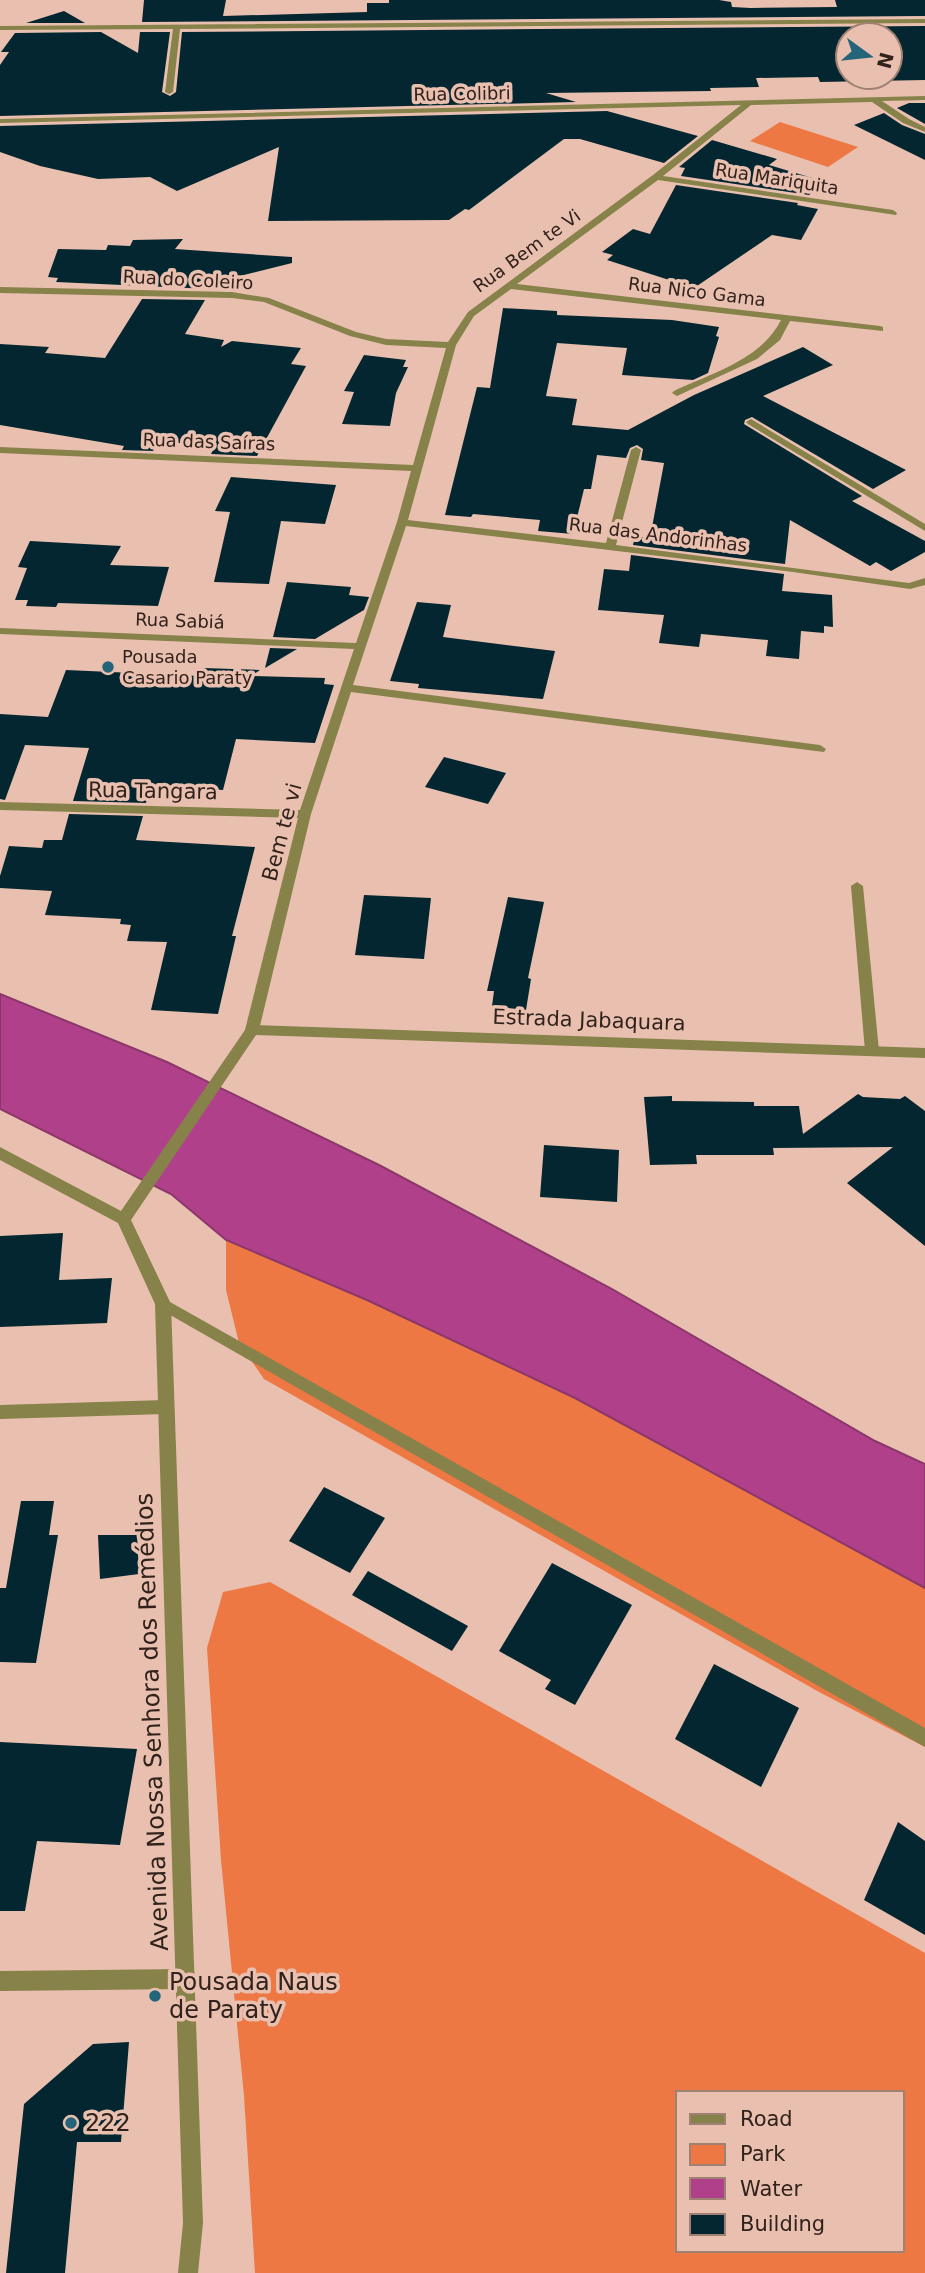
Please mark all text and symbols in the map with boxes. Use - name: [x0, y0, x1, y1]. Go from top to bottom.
- north arrow: [834, 21, 904, 91]
- text: N: [873, 50, 898, 71]
- street label: Rua Colibri: [413, 82, 511, 105]
- street label: Rua Mariquita: [714, 158, 840, 199]
- street label: Rua Bem te Vi: [469, 205, 584, 297]
- street label: Rua do Coleiro: [122, 266, 254, 293]
- street label: Rua Nico Gama: [627, 273, 767, 310]
- street label: Rua das Saíras: [142, 429, 276, 454]
- street label: Rua das Andorinhas: [568, 513, 748, 556]
- street label: Rua Sabiá: [135, 608, 225, 633]
- place label: Pousada Casario Paraty: [122, 646, 253, 688]
- marker: Pousada Casario Paraty: [100, 659, 116, 675]
- street label: Rua Tangara: [88, 778, 218, 804]
- street label: Bem te vi: [257, 780, 307, 884]
- street label: Estrada Jabaquara: [492, 1005, 686, 1035]
- street label: Avenida Nossa Senhora dos Remédios: [130, 1492, 174, 1952]
- place label: Pousada Naus de Paraty: [169, 1968, 338, 2024]
- marker: Pousada Naus de Paraty: [147, 1988, 163, 2004]
- legend: [676, 2091, 904, 2252]
- text: Road: [740, 2107, 793, 2131]
- place label: 222: [85, 2109, 131, 2137]
- marker: 222: [63, 2115, 79, 2131]
- text: Park: [740, 2142, 786, 2166]
- text: Water: [740, 2177, 802, 2201]
- text: Building: [740, 2212, 825, 2236]

